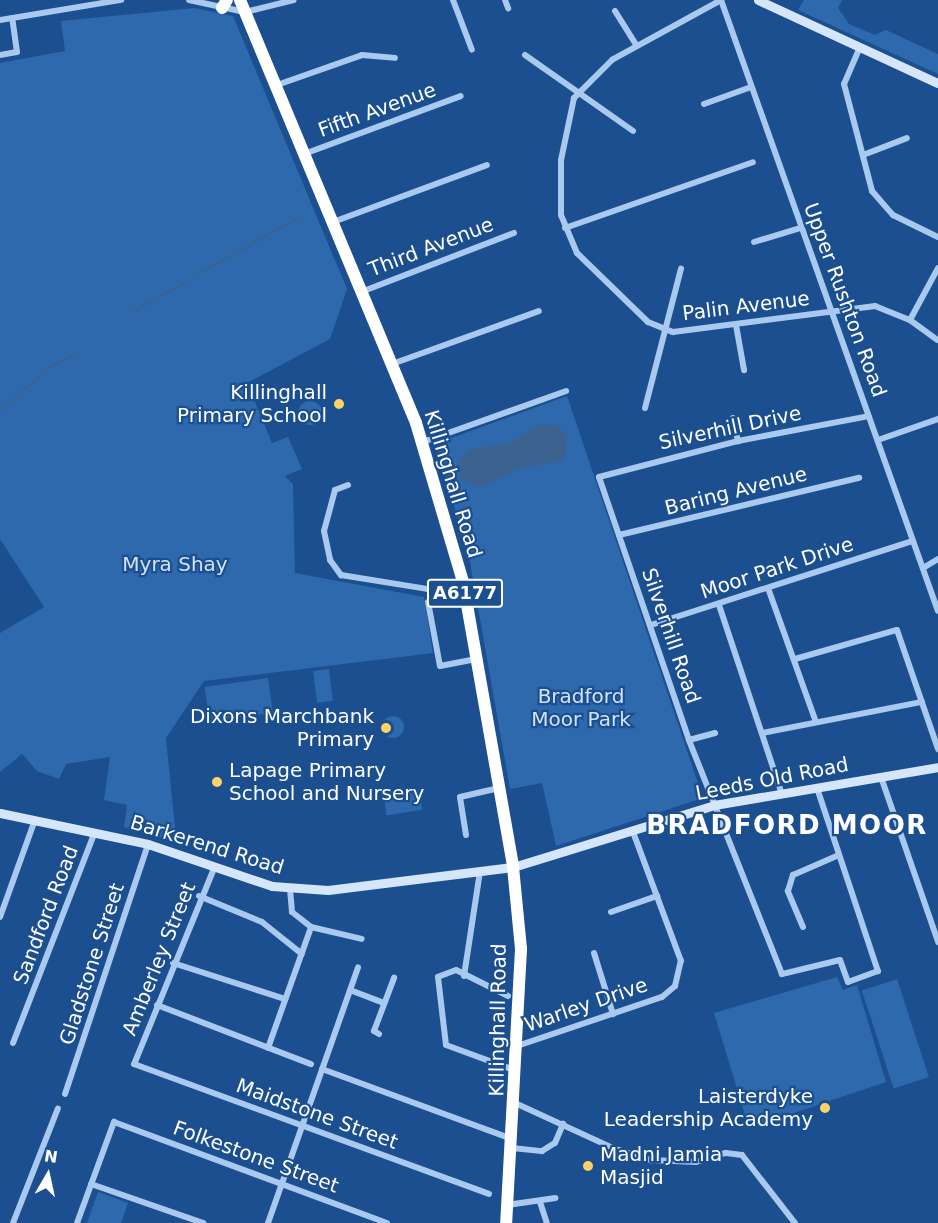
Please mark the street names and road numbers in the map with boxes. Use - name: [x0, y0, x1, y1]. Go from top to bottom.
- street label: Fifth Avenue: [315, 78, 439, 142]
- street label: Upper Rushton Road: [799, 200, 891, 400]
- street label: Third Avenue: [365, 212, 497, 282]
- street label: Palin Avenue: [681, 286, 811, 326]
- street label: Silverhill Drive: [657, 401, 803, 455]
- street label: Killinghall Road: [419, 407, 487, 561]
- street label: Baring Avenue: [662, 462, 810, 520]
- street label: Moor Park Drive: [698, 532, 856, 604]
- street label: Silverhill Road: [637, 565, 705, 707]
- road number: A6177: [426, 578, 504, 608]
- street label: Leeds Old Road: [693, 752, 851, 806]
- street label: Barkerend Road: [127, 810, 287, 880]
- street label: Sandford Road: [9, 842, 83, 988]
- street label: Amberley Street: [117, 879, 201, 1039]
- street label: Gladstone Street: [55, 880, 129, 1048]
- street label: Killinghall Road: [485, 943, 511, 1097]
- street label: Warley Drive: [521, 973, 651, 1037]
- street label: Maidstone Street: [233, 1074, 401, 1154]
- street label: Folkestone Street: [170, 1116, 342, 1198]

